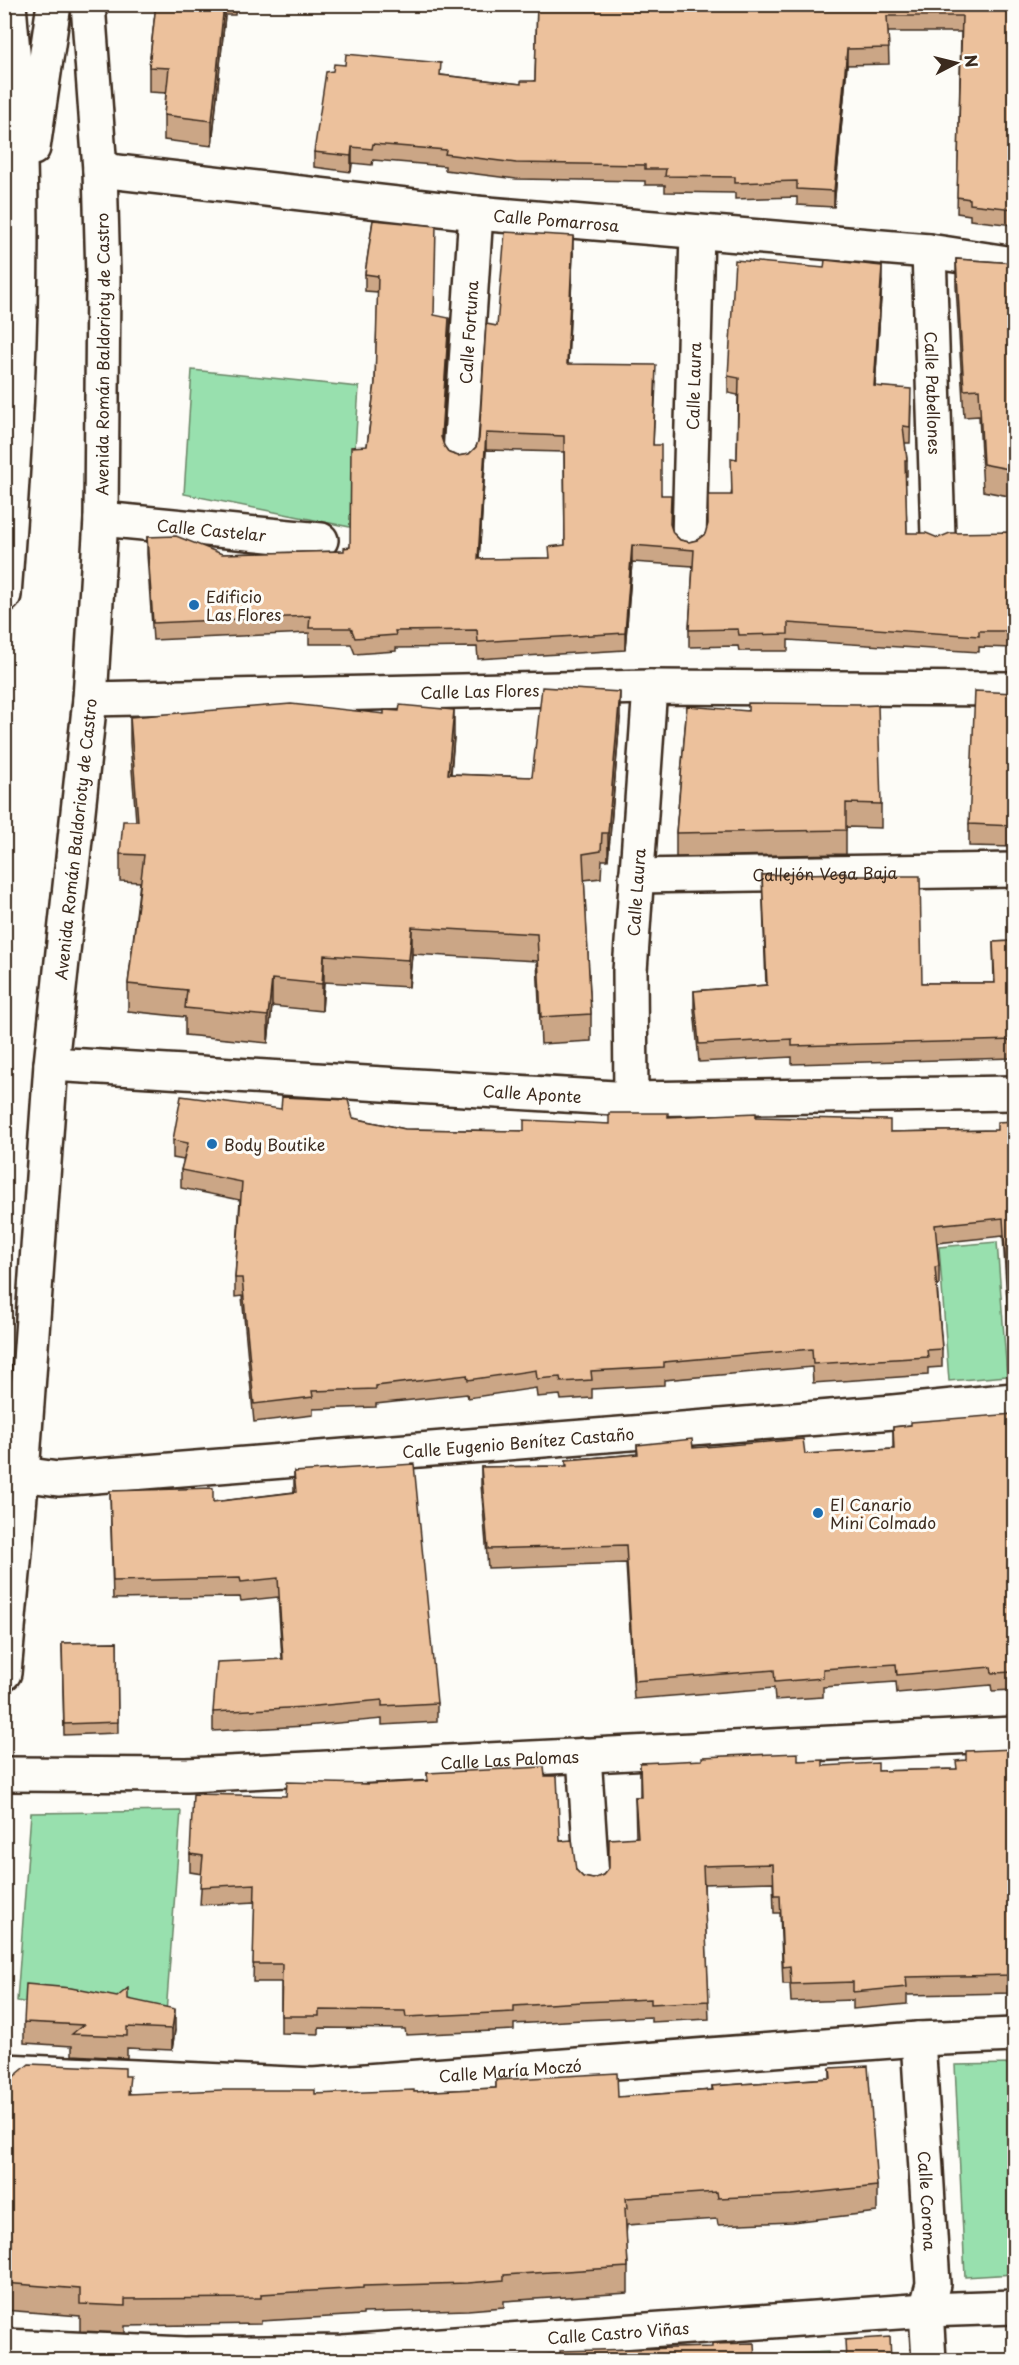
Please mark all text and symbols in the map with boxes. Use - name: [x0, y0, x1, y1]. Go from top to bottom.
- north arrow: [926, 33, 986, 93]
- text: N: [959, 53, 985, 69]
- street label: Calle Pomarrosa: [492, 202, 620, 237]
- street label: Avenida Román Baldorioty de Castro: [89, 212, 115, 496]
- street label: Calle Fortuna: [453, 280, 483, 385]
- street label: Calle Pabellones: [920, 331, 947, 455]
- street label: Calle Laura: [680, 341, 706, 430]
- street label: Calle Castelar: [156, 512, 268, 547]
- place label: Edificio Las Flores: [206, 584, 281, 626]
- marker: Edificio Las Flores: [187, 598, 201, 612]
- street label: Calle Las Flores: [420, 677, 540, 704]
- street label: Avenida Román Baldorioty de Castro: [48, 697, 102, 981]
- street label: Calle Laura: [620, 847, 651, 937]
- street label: Callejón Vega Baja: [752, 860, 898, 886]
- street label: Calle Aponte: [482, 1078, 583, 1108]
- place label: Body Boutike: [224, 1132, 325, 1156]
- marker: Body Boutike: [205, 1137, 219, 1151]
- street label: Calle Eugenio Benítez Castaño: [401, 1421, 635, 1463]
- place label: El Canario Mini Colmado: [830, 1492, 936, 1534]
- marker: El Canario Mini Colmado: [811, 1506, 825, 1520]
- street label: Calle Las Palomas: [440, 1744, 579, 1774]
- street label: Calle María Moczó: [438, 2053, 583, 2087]
- street label: Calle Corona: [913, 2150, 943, 2251]
- street label: Calle Castro Viñas: [546, 2315, 690, 2349]

